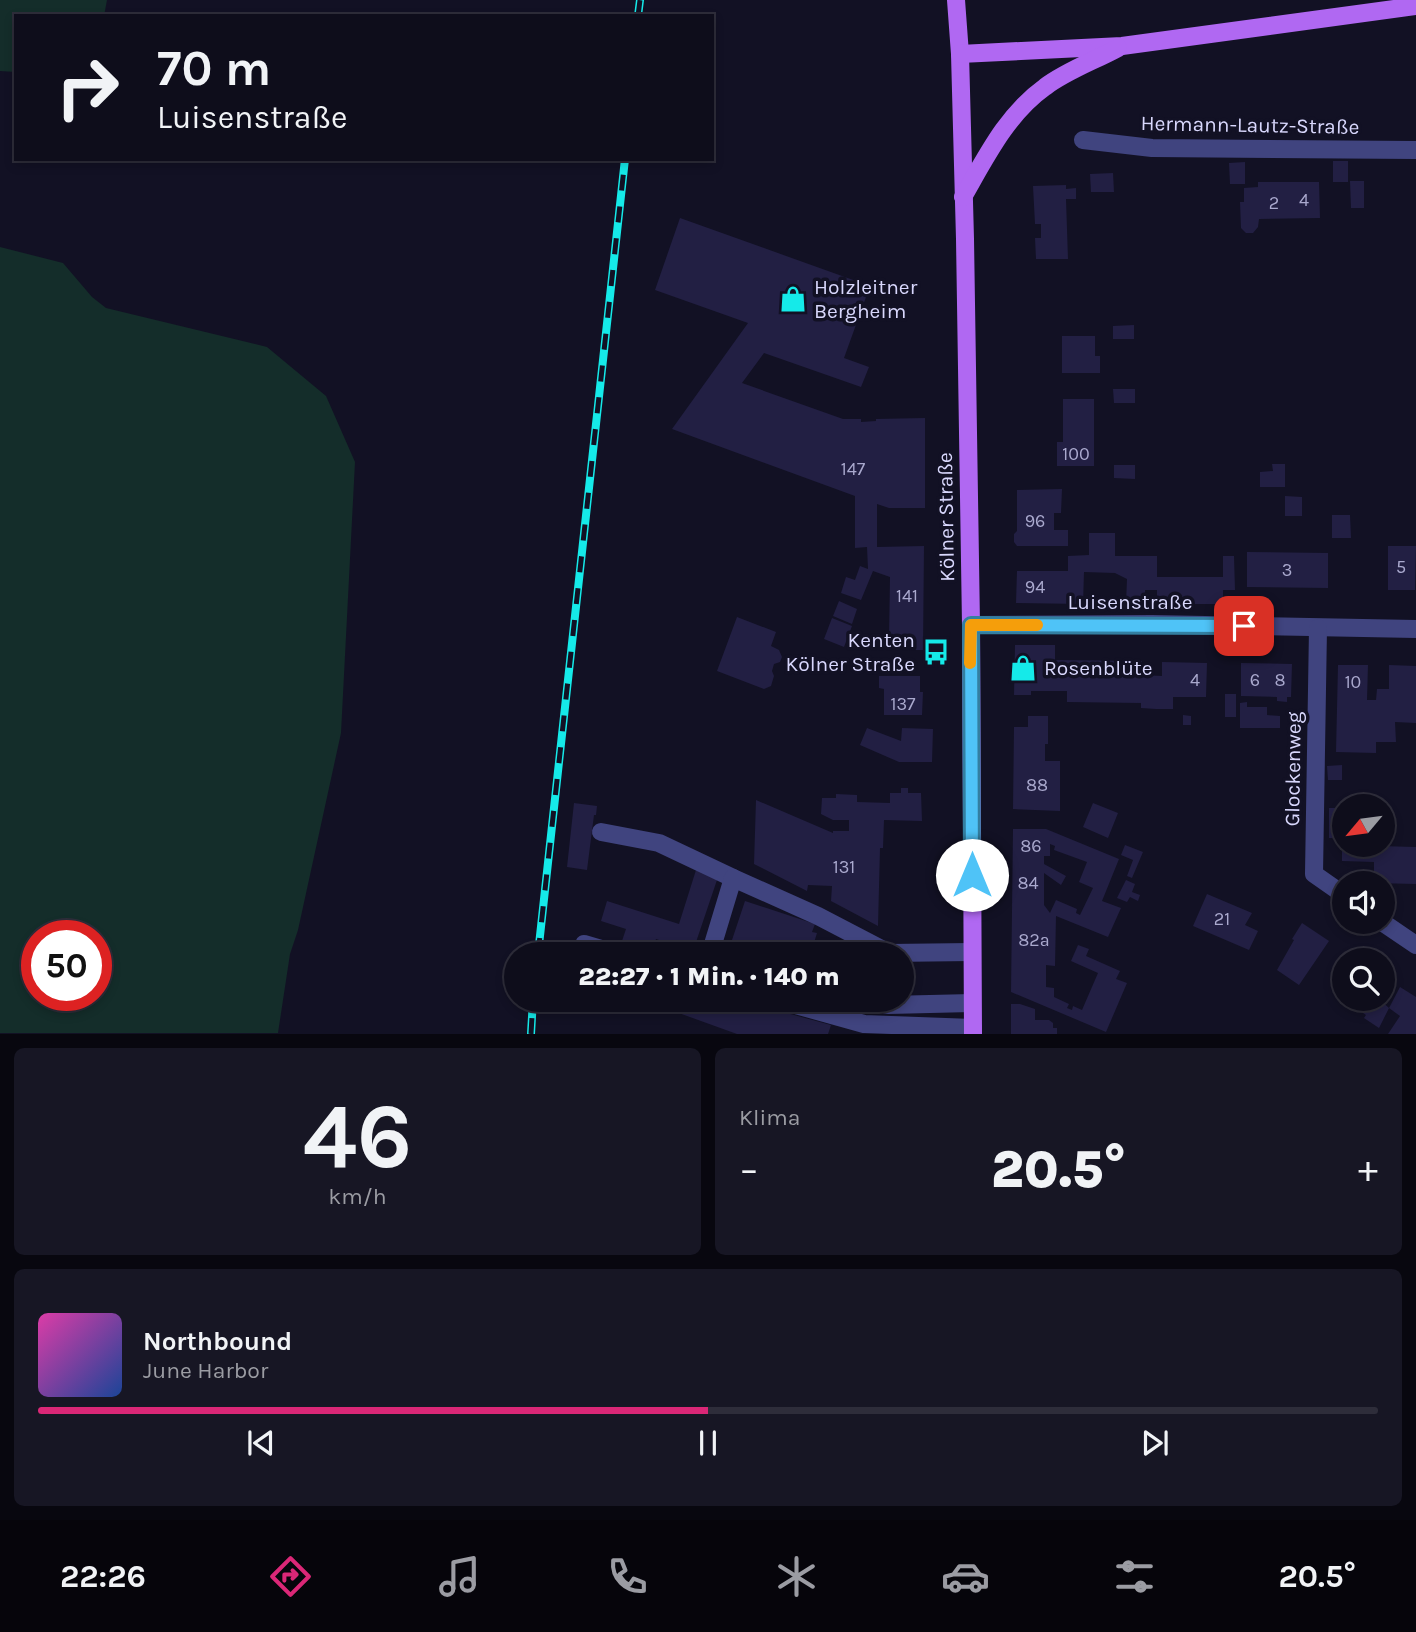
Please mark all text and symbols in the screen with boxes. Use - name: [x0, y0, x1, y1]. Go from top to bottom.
- text: 70 m: [157, 40, 271, 97]
- icon: right: [42, 42, 133, 133]
- text: Luisenstraße: [157, 99, 348, 136]
- street label: Hermann-Lautz-Straße: [1140, 111, 1360, 139]
- house number: 4: [1299, 189, 1309, 211]
- house number: 2: [1269, 192, 1279, 214]
- place label: Holzleitner Bergheim: [814, 275, 918, 323]
- shop icon: Holzleitner Bergheim: [778, 284, 808, 314]
- house number: 100: [1062, 443, 1090, 465]
- street label: Kölner Straße: [933, 452, 959, 582]
- house number: 147: [841, 458, 866, 480]
- house number: 96: [1025, 510, 1045, 532]
- house number: 5: [1396, 556, 1406, 578]
- house number: 3: [1282, 559, 1292, 581]
- house number: 94: [1025, 576, 1045, 598]
- house number: 141: [896, 585, 918, 607]
- street label: Luisenstraße: [1067, 590, 1193, 614]
- pin: [1214, 596, 1274, 656]
- icon: arrive: [1225, 607, 1263, 645]
- place label: Kenten Kölner Straße: [785, 628, 915, 676]
- bus stop icon: Kenten Kölner Straße: [921, 637, 951, 667]
- shop icon: Rosenblüte: [1008, 653, 1038, 683]
- place label: Rosenblüte: [1044, 656, 1153, 680]
- house number: 4: [1190, 669, 1200, 691]
- house number: 6: [1250, 669, 1260, 691]
- house number: 8: [1274, 669, 1286, 691]
- house number: 10: [1345, 671, 1361, 693]
- house number: 137: [890, 693, 916, 715]
- street label: Glockenweg: [1280, 711, 1306, 827]
- house number: 88: [1026, 774, 1048, 796]
- north arrow: [1332, 794, 1395, 858]
- map controls: [1332, 794, 1395, 1011]
- house number: 86: [1020, 835, 1042, 857]
- position arrow: [935, 838, 1009, 912]
- house number: 131: [833, 856, 855, 878]
- button: sound: [1332, 871, 1395, 934]
- house number: 84: [1017, 872, 1039, 894]
- house number: 21: [1214, 908, 1230, 930]
- speed limit sign: 50: [21, 920, 112, 1011]
- house number: 82a: [1018, 929, 1050, 951]
- button: search: [1332, 948, 1395, 1011]
- text: 22:27 · 1 Min. · 140 m: [578, 961, 840, 992]
- text: 46: [303, 1084, 412, 1190]
- text: Klima: [739, 1104, 800, 1131]
- text: 20.5°: [991, 1139, 1126, 1200]
- text: −: [739, 1147, 759, 1192]
- text: +: [1358, 1147, 1378, 1192]
- text: km/h: [328, 1183, 387, 1210]
- text: Northbound: [143, 1326, 292, 1357]
- text: June Harbor: [143, 1357, 268, 1384]
- icon: previous: [242, 1424, 280, 1462]
- icon: pause: [689, 1424, 727, 1462]
- icon: next: [1136, 1424, 1174, 1462]
- icon: directions: [266, 1552, 315, 1601]
- icon: music: [435, 1552, 484, 1601]
- icon: phone: [603, 1552, 652, 1601]
- icon: climate: [772, 1552, 821, 1601]
- icon: car: [941, 1552, 990, 1601]
- icon: filters: [1110, 1552, 1159, 1601]
- text: 22:26: [60, 1558, 146, 1595]
- text: 20.5°: [1279, 1558, 1356, 1595]

